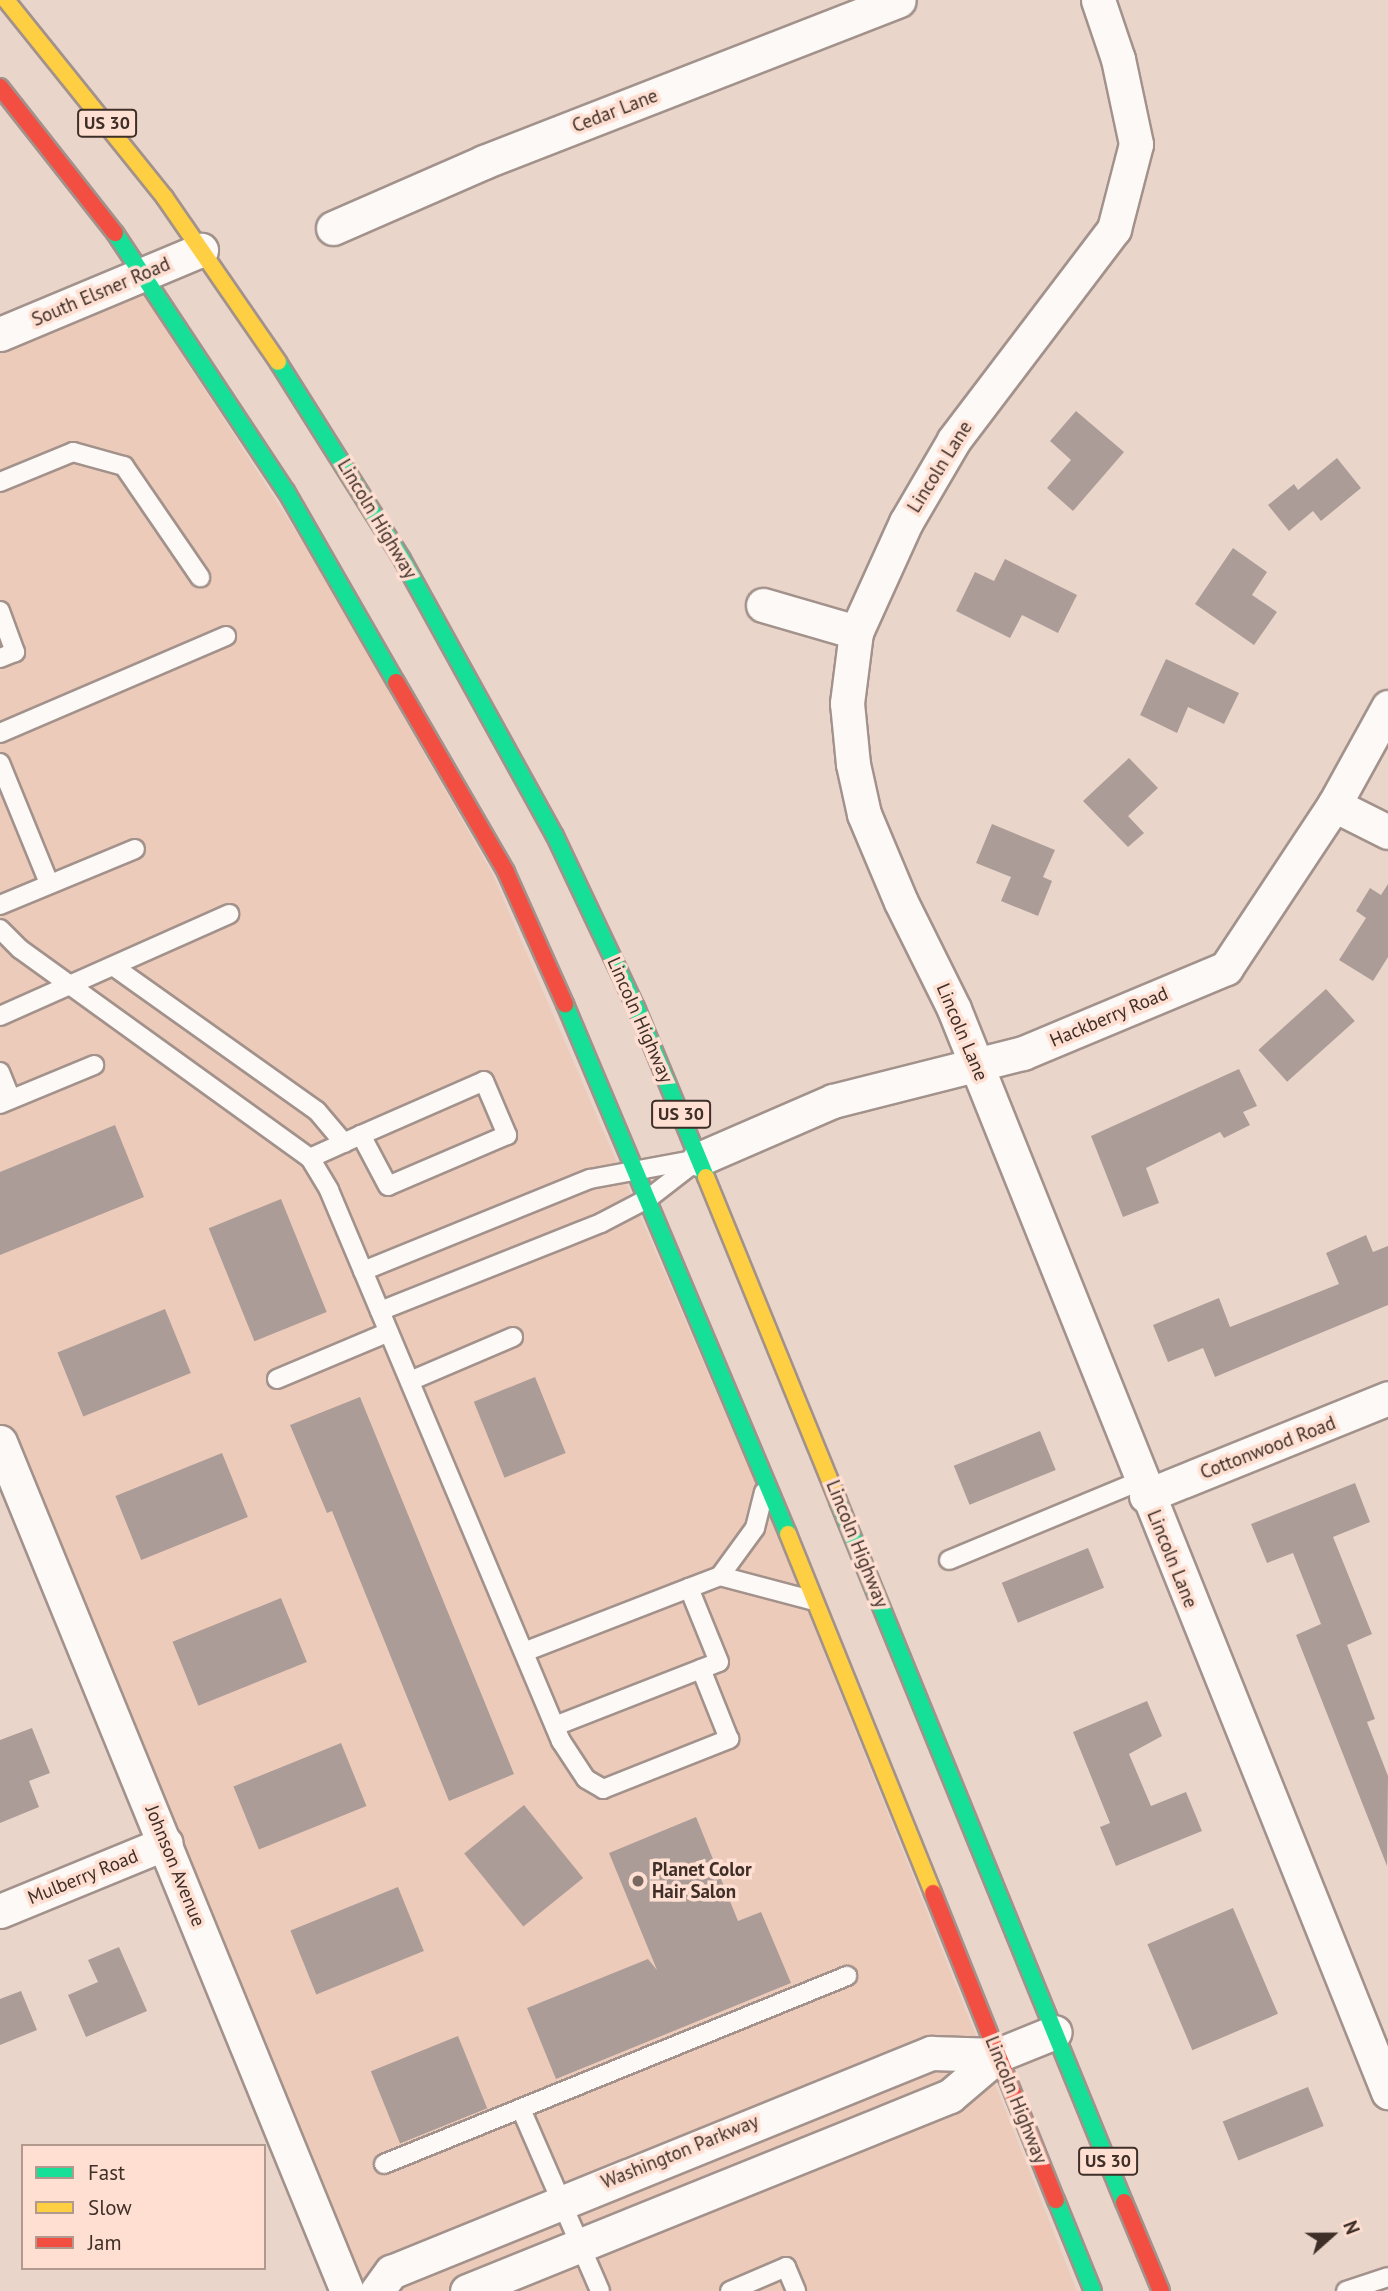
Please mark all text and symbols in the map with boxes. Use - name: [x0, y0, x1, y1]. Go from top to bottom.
- street label: Cedar Lane: [569, 84, 661, 138]
- road number: US 30: [76, 109, 138, 138]
- street label: South Elsner Road: [28, 253, 174, 331]
- street label: Lincoln Lane: [903, 417, 977, 517]
- street label: Lincoln Highway: [332, 455, 422, 583]
- street label: Lincoln Highway: [602, 954, 678, 1086]
- street label: Lincoln Lane: [931, 980, 993, 1084]
- street label: Hackberry Road: [1046, 982, 1172, 1052]
- road number: US 30: [650, 1100, 712, 1128]
- street label: Cottonwood Road: [1197, 1412, 1339, 1484]
- street label: Lincoln Highway: [821, 1477, 893, 1611]
- street label: Lincoln Lane: [1142, 1507, 1202, 1611]
- street label: Johnson Avenue: [140, 1802, 210, 1930]
- street label: Mulberry Road: [24, 1844, 142, 1910]
- place label: Planet Color Hair Salon: [652, 1859, 752, 1903]
- marker: Planet Color Hair Salon: [630, 1873, 646, 1889]
- street label: Lincoln Highway: [980, 2033, 1052, 2167]
- street label: Washington Parkway: [598, 2110, 762, 2194]
- legend: [21, 2144, 266, 2270]
- road number: US 30: [1076, 2146, 1140, 2176]
- text: Fast: [88, 2159, 125, 2186]
- text: Slow: [88, 2194, 132, 2221]
- north arrow: [1297, 2200, 1367, 2270]
- text: N: [1338, 2217, 1365, 2238]
- text: Jam: [88, 2229, 122, 2256]

